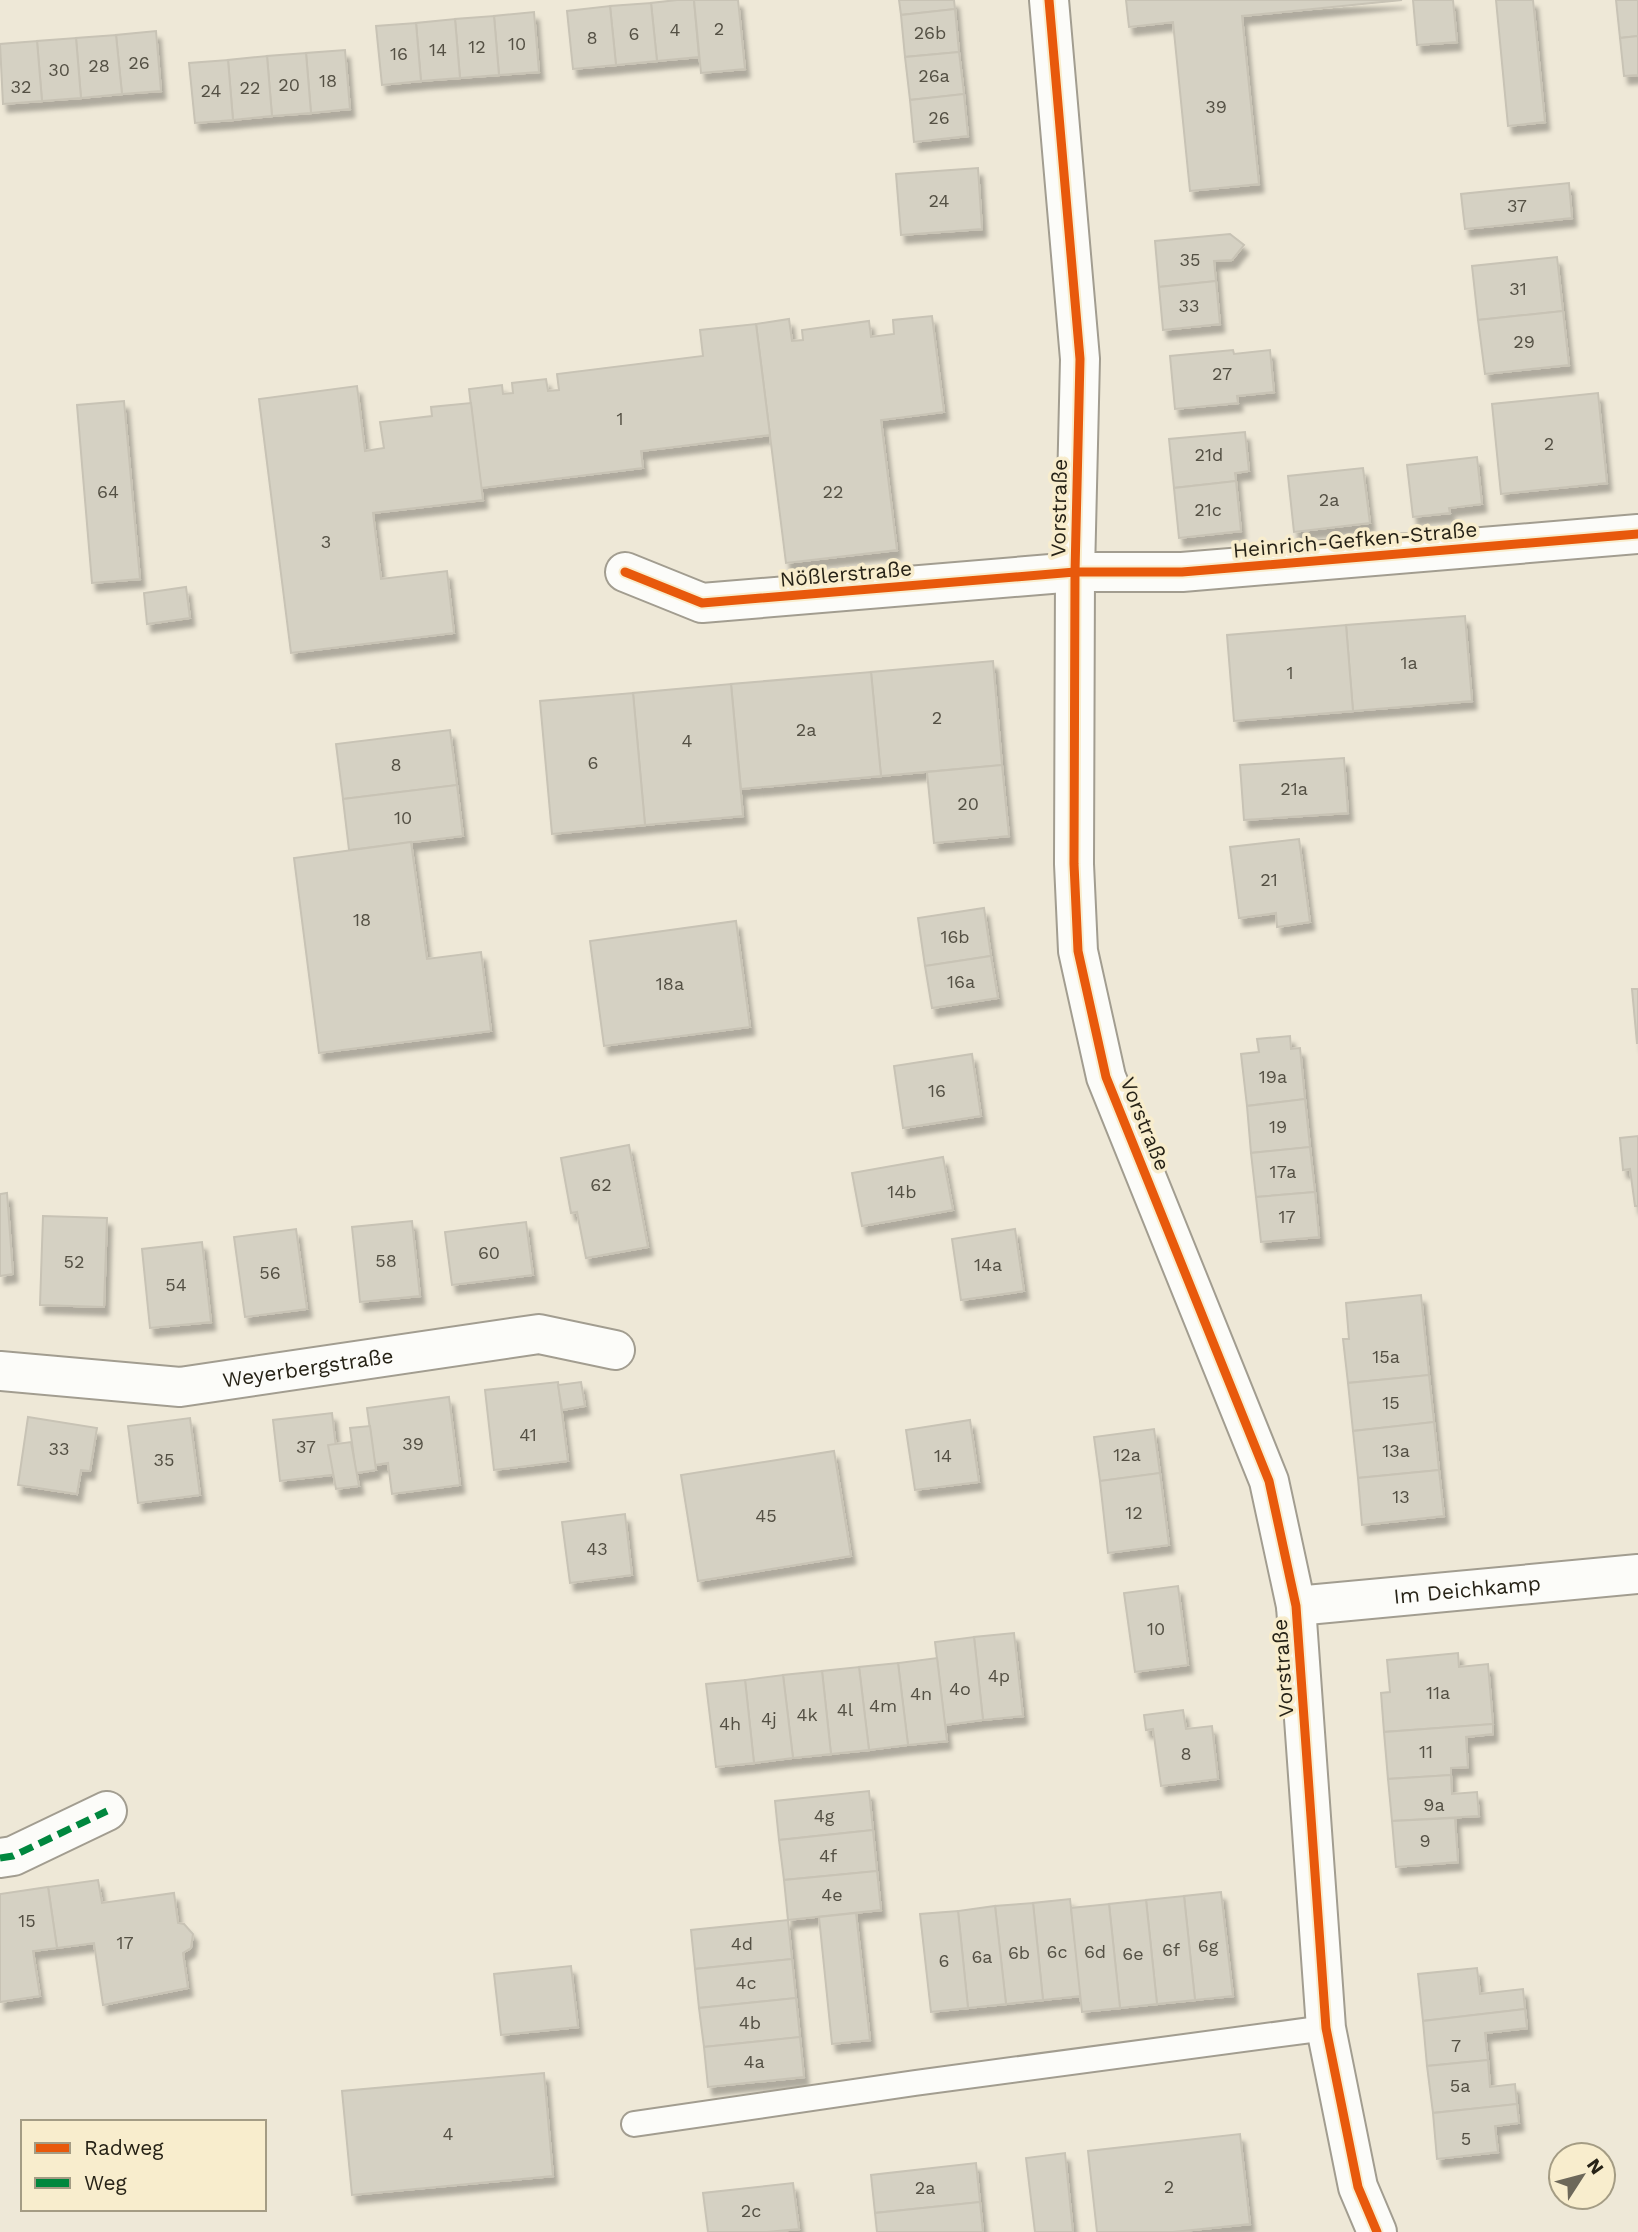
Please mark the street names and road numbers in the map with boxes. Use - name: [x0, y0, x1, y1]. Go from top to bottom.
- street label: Vorstraße: [1045, 459, 1072, 557]
- street label: Heinrich-Gefken-Straße: [1232, 516, 1478, 563]
- street label: Nößlerstraße: [779, 555, 913, 592]
- street label: Vorstraße: [1115, 1073, 1175, 1174]
- street label: Weyerbergstraße: [221, 1343, 395, 1393]
- street label: Im Deichkamp: [1392, 1570, 1542, 1609]
- street label: Vorstraße: [1267, 1618, 1298, 1718]

